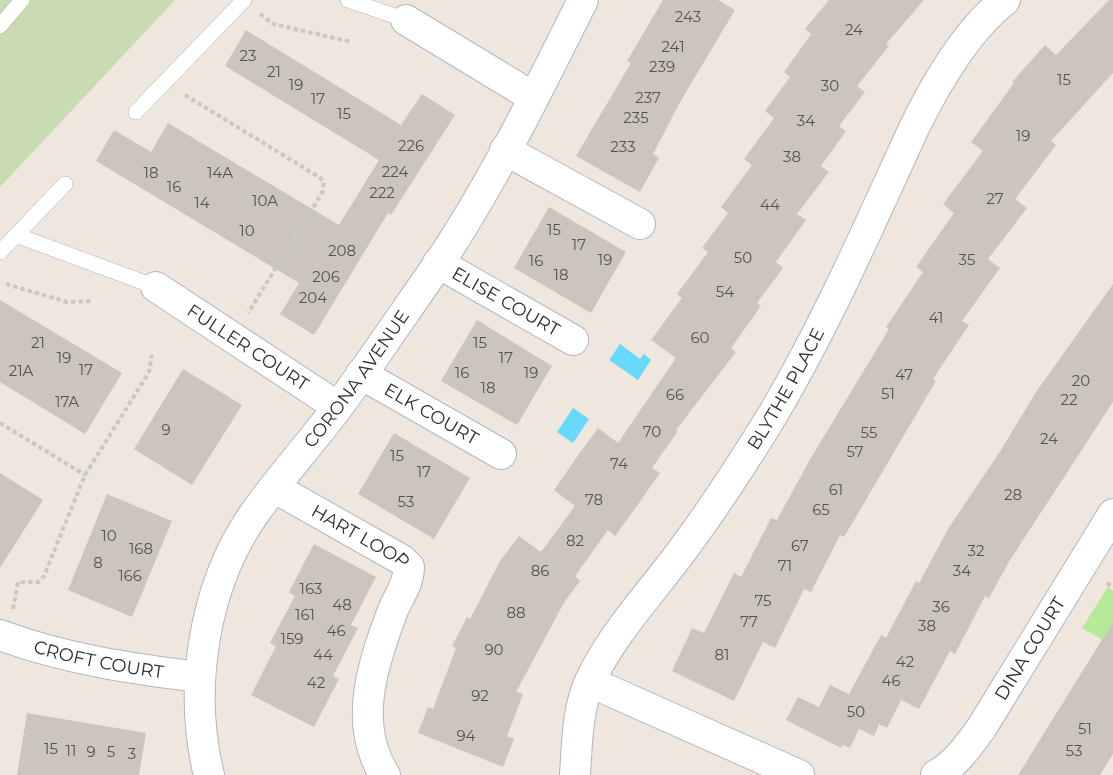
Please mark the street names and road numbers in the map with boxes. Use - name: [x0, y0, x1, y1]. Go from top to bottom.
- street label: ELISE COURT: [448, 262, 564, 341]
- street label: FULLER COURT: [183, 299, 313, 396]
- street label: CORONA AVENUE: [299, 306, 414, 452]
- street label: BLYTHE PLACE: [743, 324, 829, 454]
- street label: ELK COURT: [380, 379, 483, 450]
- street label: HART LOOP: [307, 500, 414, 572]
- street label: DINA COURT: [990, 592, 1071, 704]
- street label: CROFT COURT: [31, 636, 166, 683]

